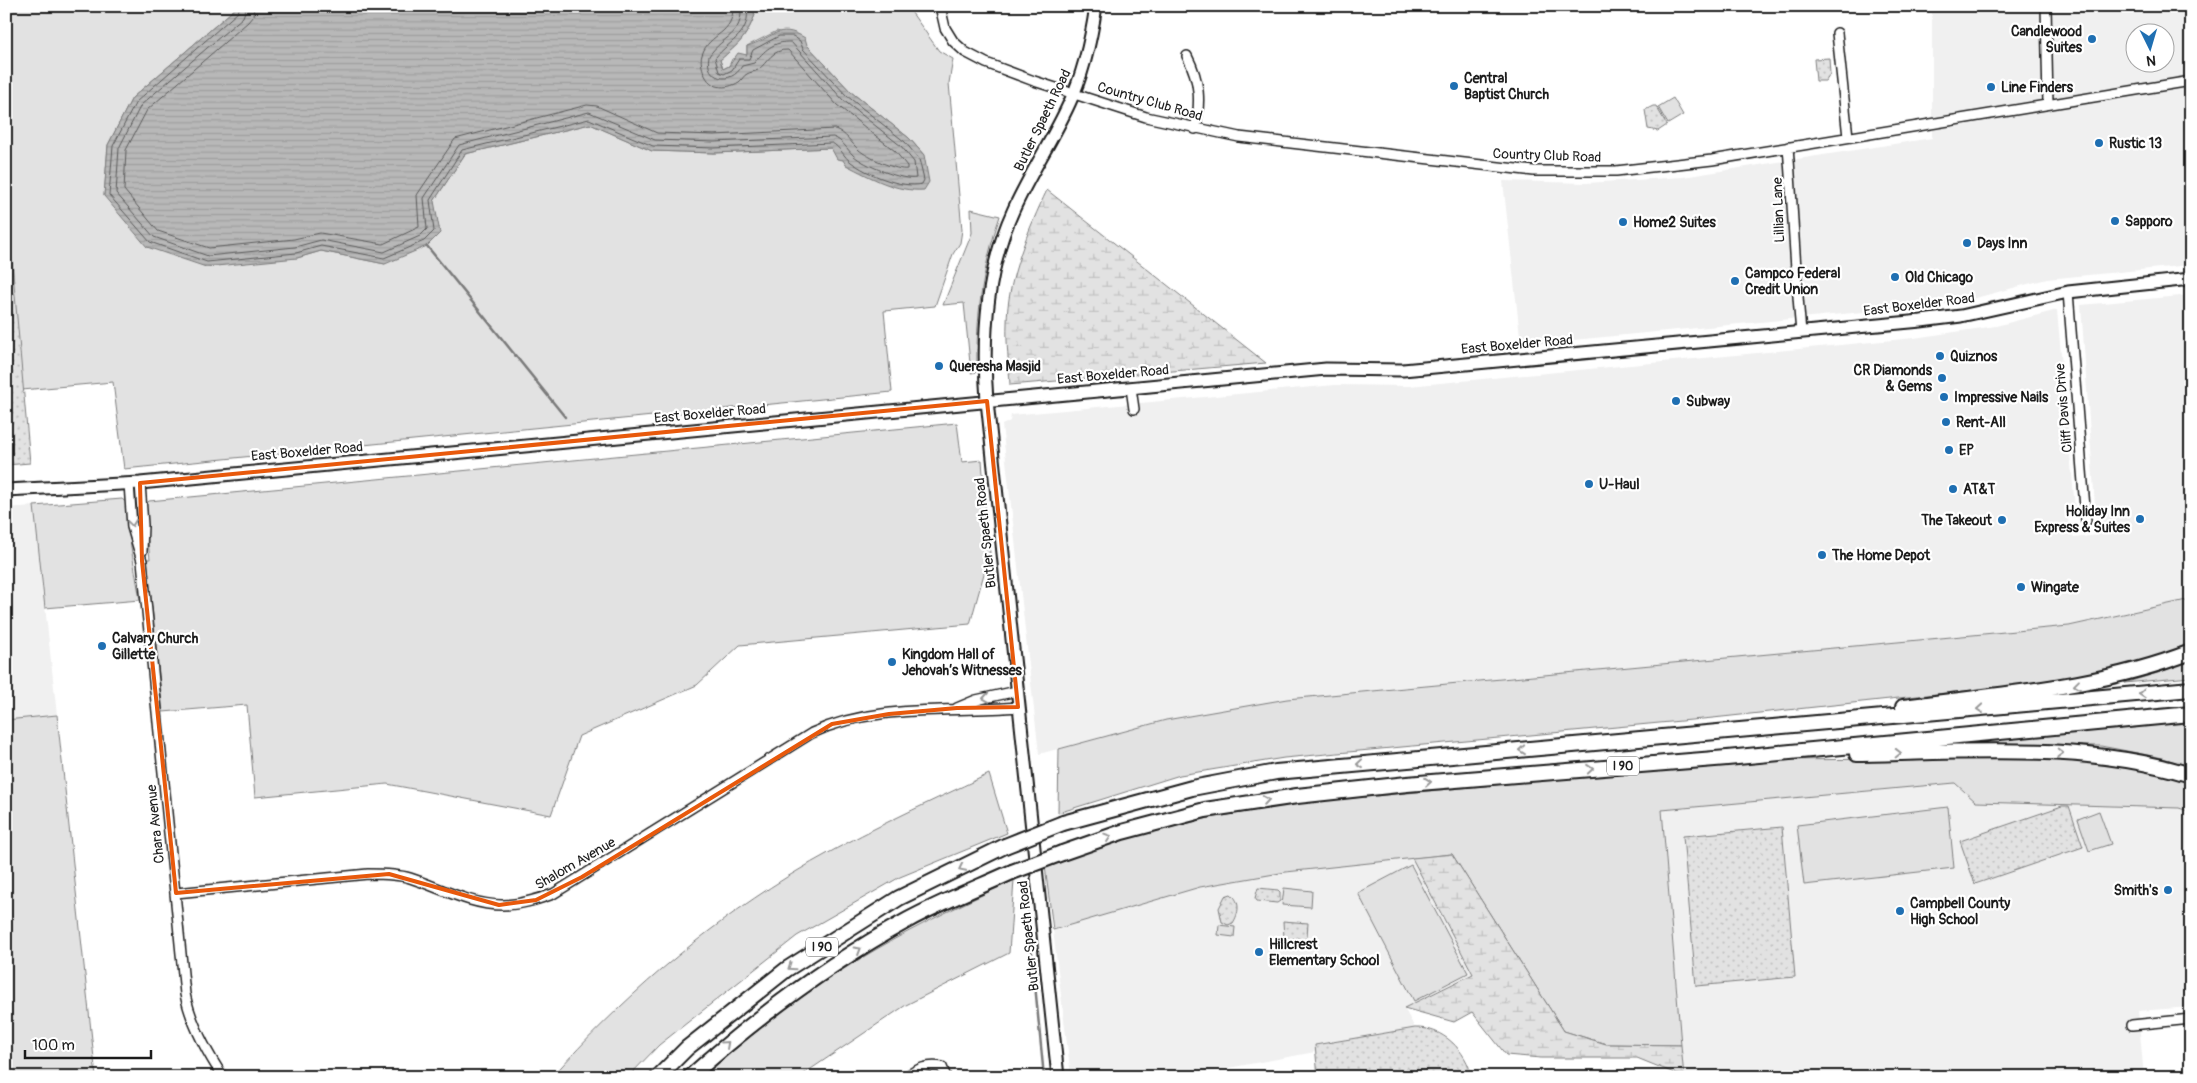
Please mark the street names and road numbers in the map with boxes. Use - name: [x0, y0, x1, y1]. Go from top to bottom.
- street label: Butler Spaeth Road: [1010, 66, 1075, 174]
- street label: Country Club Road: [1095, 78, 1205, 125]
- street label: Country Club Road: [1492, 145, 1602, 166]
- street label: Lillian Lane: [1769, 177, 1788, 243]
- street label: East Boxelder Road: [1862, 289, 1976, 320]
- street label: East Boxelder Road: [1460, 331, 1574, 358]
- street label: East Boxelder Road: [1056, 361, 1170, 388]
- street label: Cliff Davis Drive: [2051, 362, 2076, 453]
- street label: East Boxelder Road: [653, 400, 767, 427]
- street label: East Boxelder Road: [250, 438, 364, 465]
- street label: Butler Spaeth Road: [971, 477, 1000, 589]
- road number: I 90: [1607, 756, 1639, 776]
- street label: Chara Avenue: [143, 784, 168, 864]
- street label: Shalom Avenue: [532, 833, 619, 893]
- street label: Butler Spaeth Road: [1014, 880, 1043, 992]
- road number: I 90: [806, 938, 838, 956]

